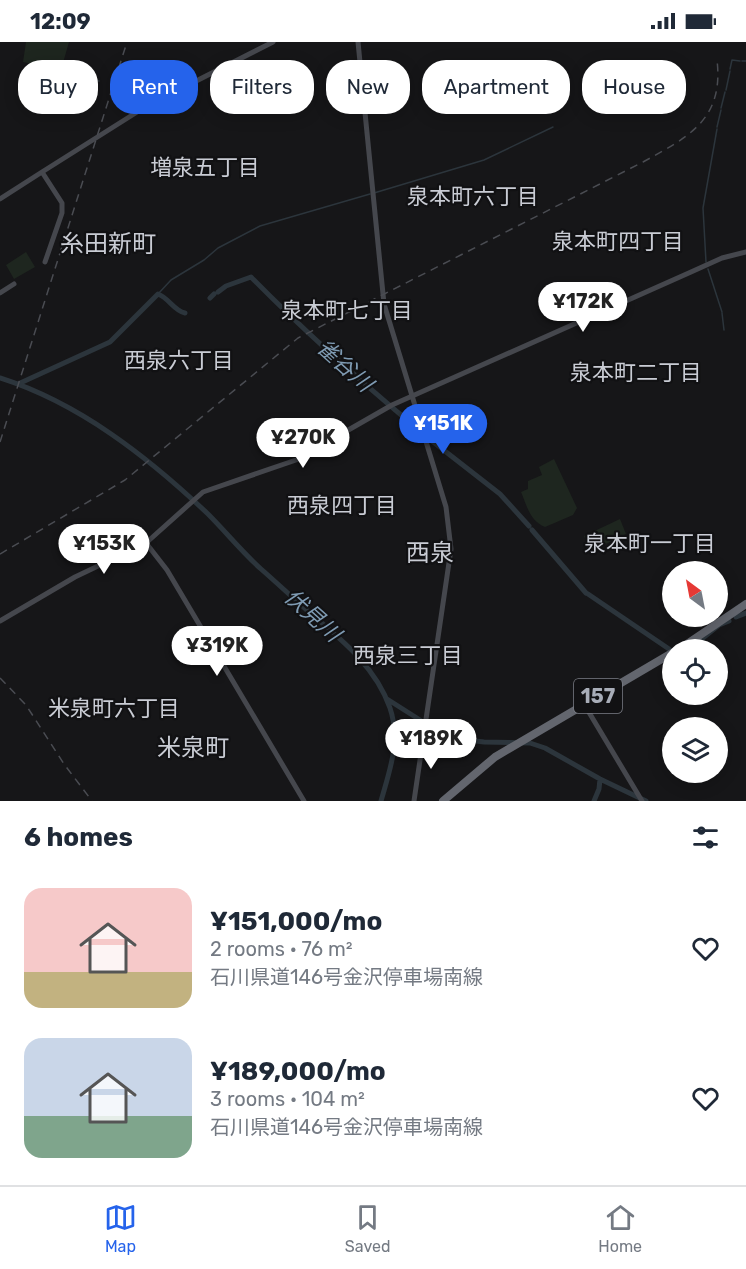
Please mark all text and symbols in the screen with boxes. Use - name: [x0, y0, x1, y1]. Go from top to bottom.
- text: 12:09: [30, 8, 91, 35]
- chip: Buy: [18, 60, 98, 114]
- chip: Rent: [110, 60, 198, 114]
- chip: Filters: [210, 60, 314, 114]
- chip: New: [326, 60, 410, 114]
- chip: Apartment: [422, 60, 570, 114]
- chip: House: [582, 60, 686, 114]
- district label: 増泉五丁目: [150, 154, 260, 181]
- district label: 泉本町六丁目: [407, 183, 539, 210]
- district label: 泉本町四丁目: [552, 228, 684, 255]
- district label: 糸田新町: [60, 230, 156, 258]
- pin: ¥172K: [541, 282, 625, 333]
- text: ¥172K: [552, 289, 614, 313]
- district label: 泉本町七丁目: [281, 297, 413, 324]
- water label: 雀谷川: [311, 333, 380, 399]
- district label: 西泉六丁目: [124, 347, 234, 374]
- district label: 泉本町二丁目: [570, 359, 702, 386]
- pin: ¥151K: [401, 404, 485, 455]
- text: ¥151K: [413, 411, 473, 435]
- pin: ¥270K: [261, 418, 345, 469]
- text: ¥270K: [270, 425, 336, 449]
- district label: 西泉四丁目: [287, 492, 397, 519]
- pin: ¥153K: [62, 524, 146, 575]
- district label: 泉本町一丁目: [584, 530, 716, 557]
- text: ¥153K: [72, 531, 136, 555]
- district label: 西泉: [406, 539, 454, 567]
- north arrow: [662, 561, 728, 627]
- map controls: [662, 561, 728, 783]
- water label: 伏見川: [279, 583, 348, 649]
- pin: ¥319K: [175, 626, 259, 677]
- text: ¥319K: [186, 633, 248, 657]
- button: locate: [662, 639, 728, 705]
- district label: 西泉三丁目: [353, 642, 463, 669]
- road number: 157: [574, 679, 622, 713]
- district label: 米泉町六丁目: [48, 695, 180, 722]
- button: layers: [662, 717, 728, 783]
- pin: ¥189K: [389, 719, 473, 770]
- text: ¥189K: [399, 726, 463, 750]
- district label: 米泉町: [157, 734, 229, 762]
- icon: filters: [689, 821, 722, 854]
- text: 6 homes: [24, 822, 133, 853]
- text: ¥151,000/mo: [210, 906, 382, 937]
- icon: home: [72, 912, 144, 984]
- icon: heart: [689, 932, 722, 965]
- text: 2 rooms · 76 m²: [210, 937, 353, 961]
- text: 石川県道146号金沢停車場南線: [210, 965, 483, 989]
- text: ¥189,000/mo: [210, 1056, 386, 1087]
- icon: home: [72, 1062, 144, 1134]
- icon: heart: [689, 1082, 722, 1115]
- text: 3 rooms · 104 m²: [210, 1087, 365, 1111]
- text: 石川県道146号金沢停車場南線: [210, 1115, 483, 1139]
- tab: Map: [104, 1201, 137, 1256]
- tab: Saved: [345, 1201, 390, 1256]
- tab: Home: [598, 1201, 642, 1256]

